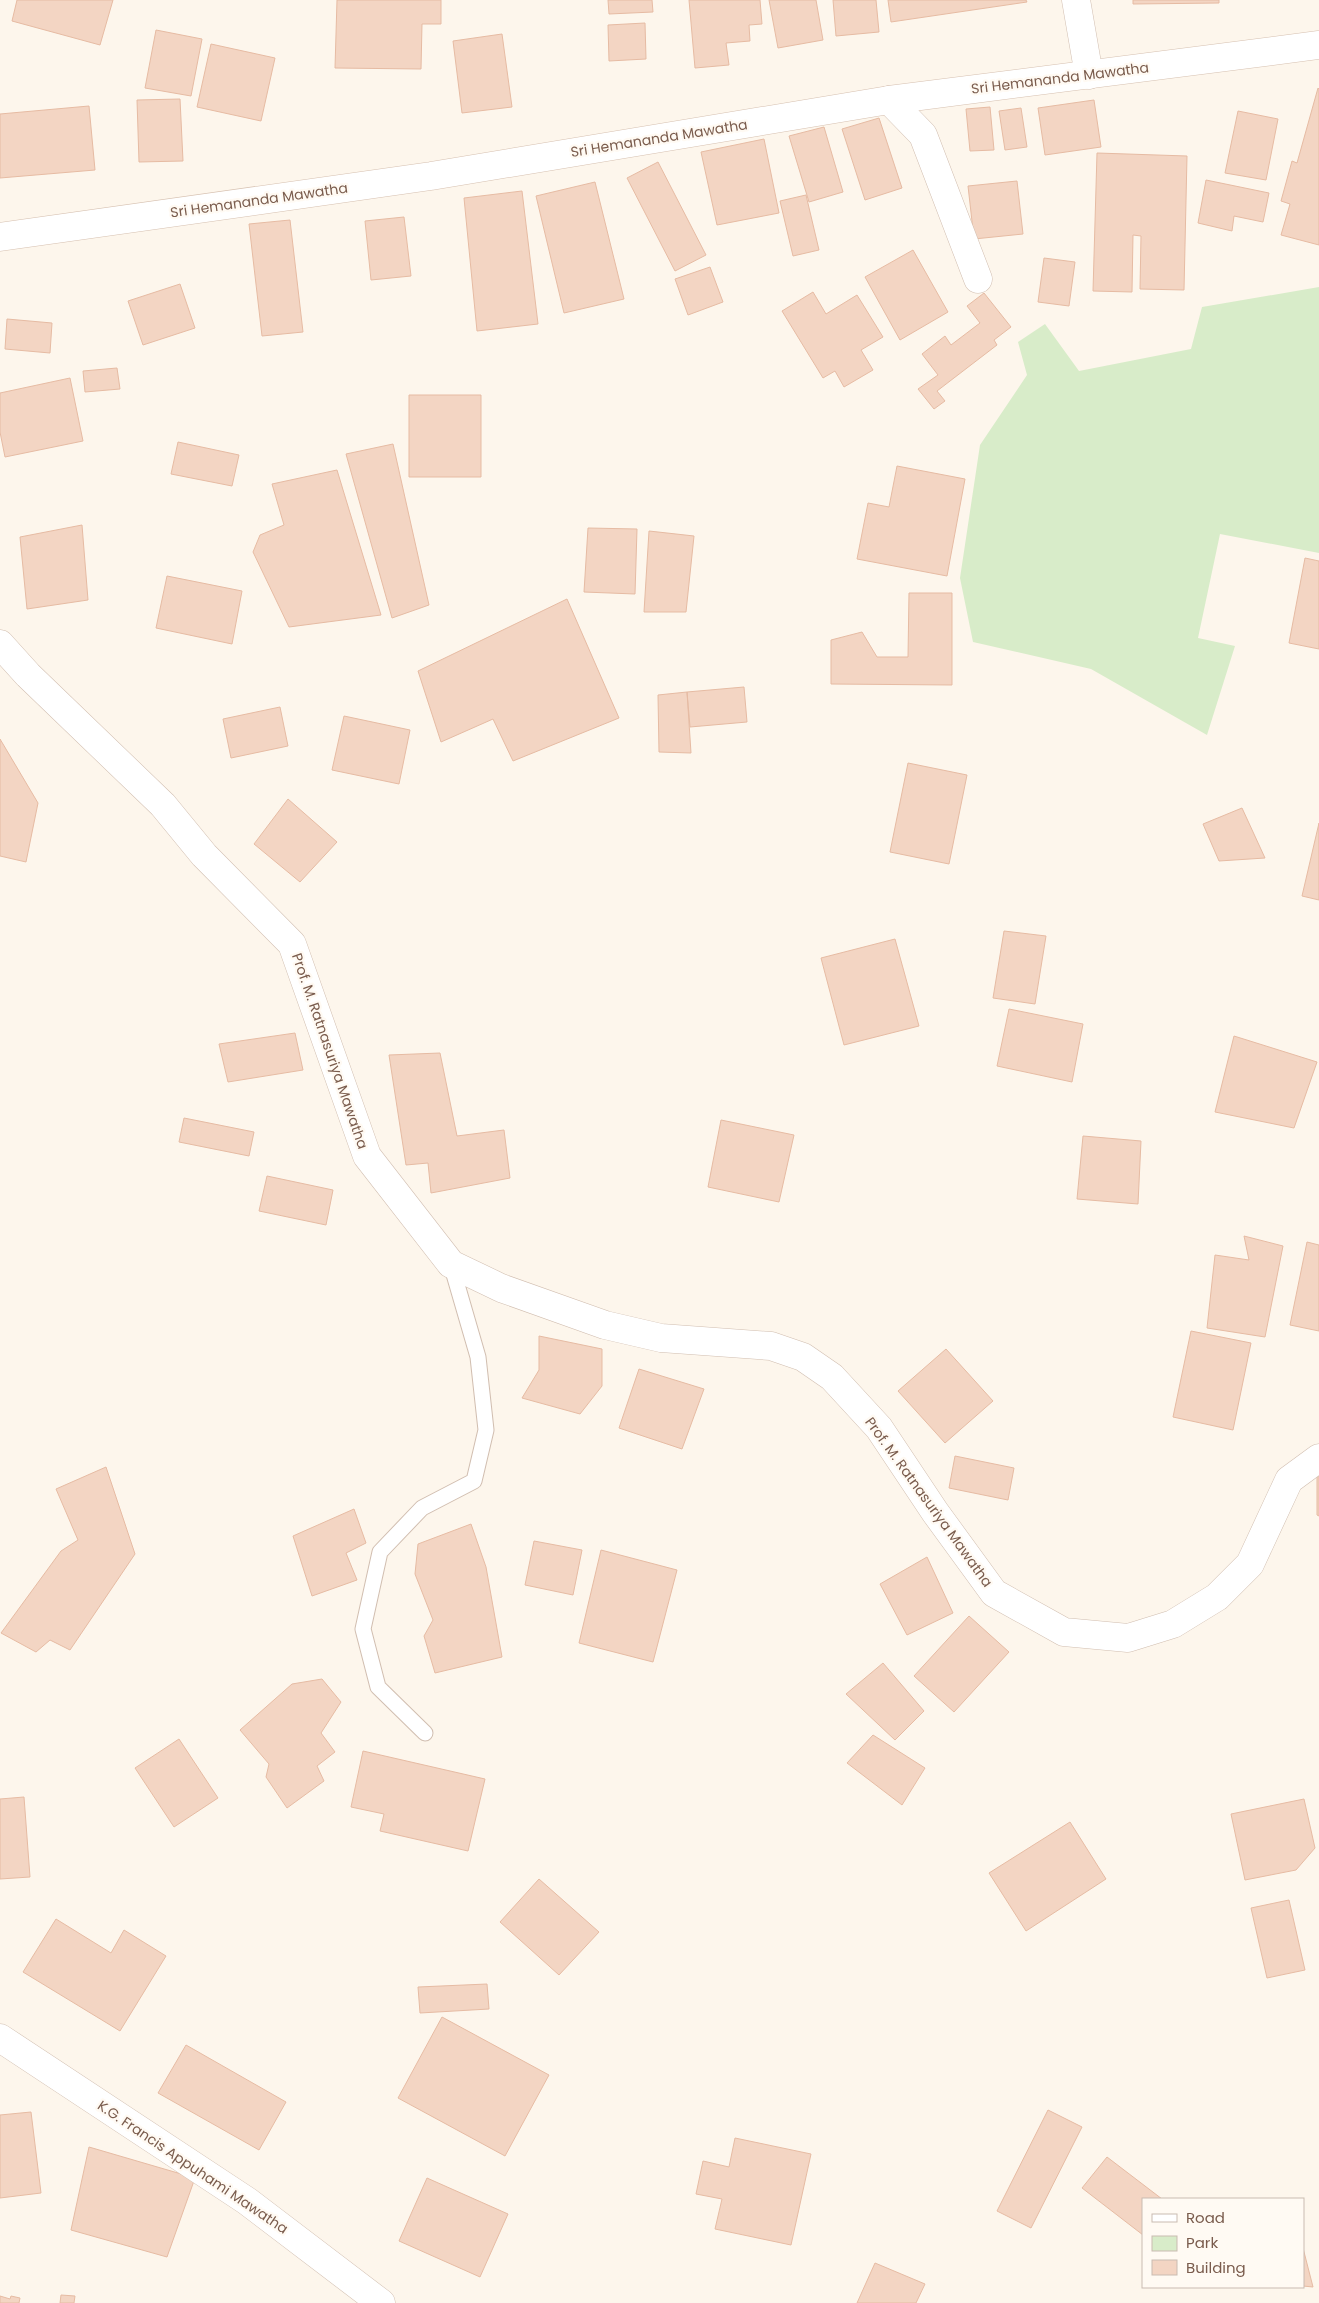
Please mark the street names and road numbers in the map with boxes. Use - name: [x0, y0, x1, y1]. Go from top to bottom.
- street label: Sri Hemananda Mawatha: [970, 57, 1150, 99]
- street label: Sri Hemananda Mawatha: [569, 114, 749, 162]
- street label: Sri Hemananda Mawatha: [169, 178, 349, 222]
- street label: Prof. M. Ratnasuriya Mawatha: [287, 950, 373, 1152]
- street label: Prof. M. Ratnasuriya Mawatha: [860, 1413, 998, 1591]
- street label: K.G. Francis Appuhami Mawatha: [94, 2096, 292, 2238]

